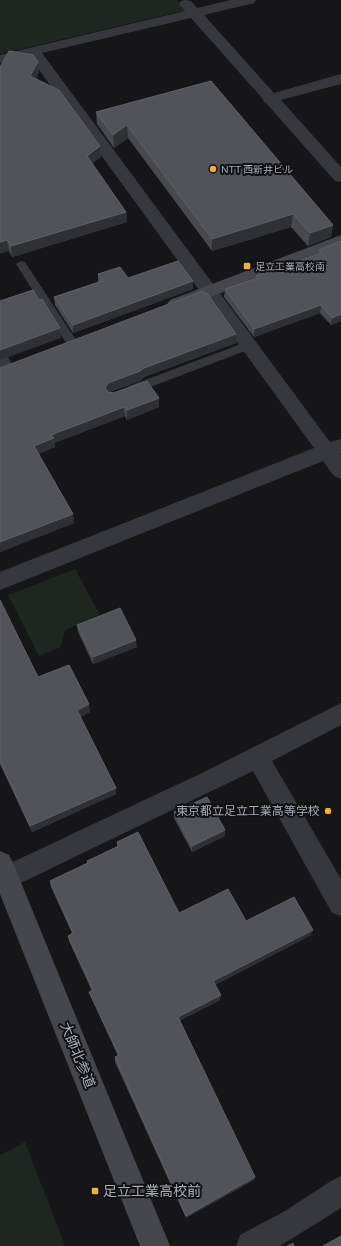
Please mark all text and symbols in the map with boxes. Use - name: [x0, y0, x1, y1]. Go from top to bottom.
- place label: NTT 西新井ビル: [221, 163, 293, 175]
- marker: NTT 西新井ビル: [208, 164, 218, 174]
- place label: 足立工業高校南: [255, 260, 325, 272]
- marker: 足立工業高校南: [242, 261, 252, 271]
- place label: 東京都立足立工業高等学校: [176, 803, 320, 817]
- marker: 東京都立足立工業高等学校: [323, 806, 333, 816]
- street label: 大師北参道: [57, 1019, 99, 1090]
- place label: 足立工業高校前: [103, 1182, 201, 1199]
- marker: 足立工業高校前: [90, 1186, 100, 1196]

